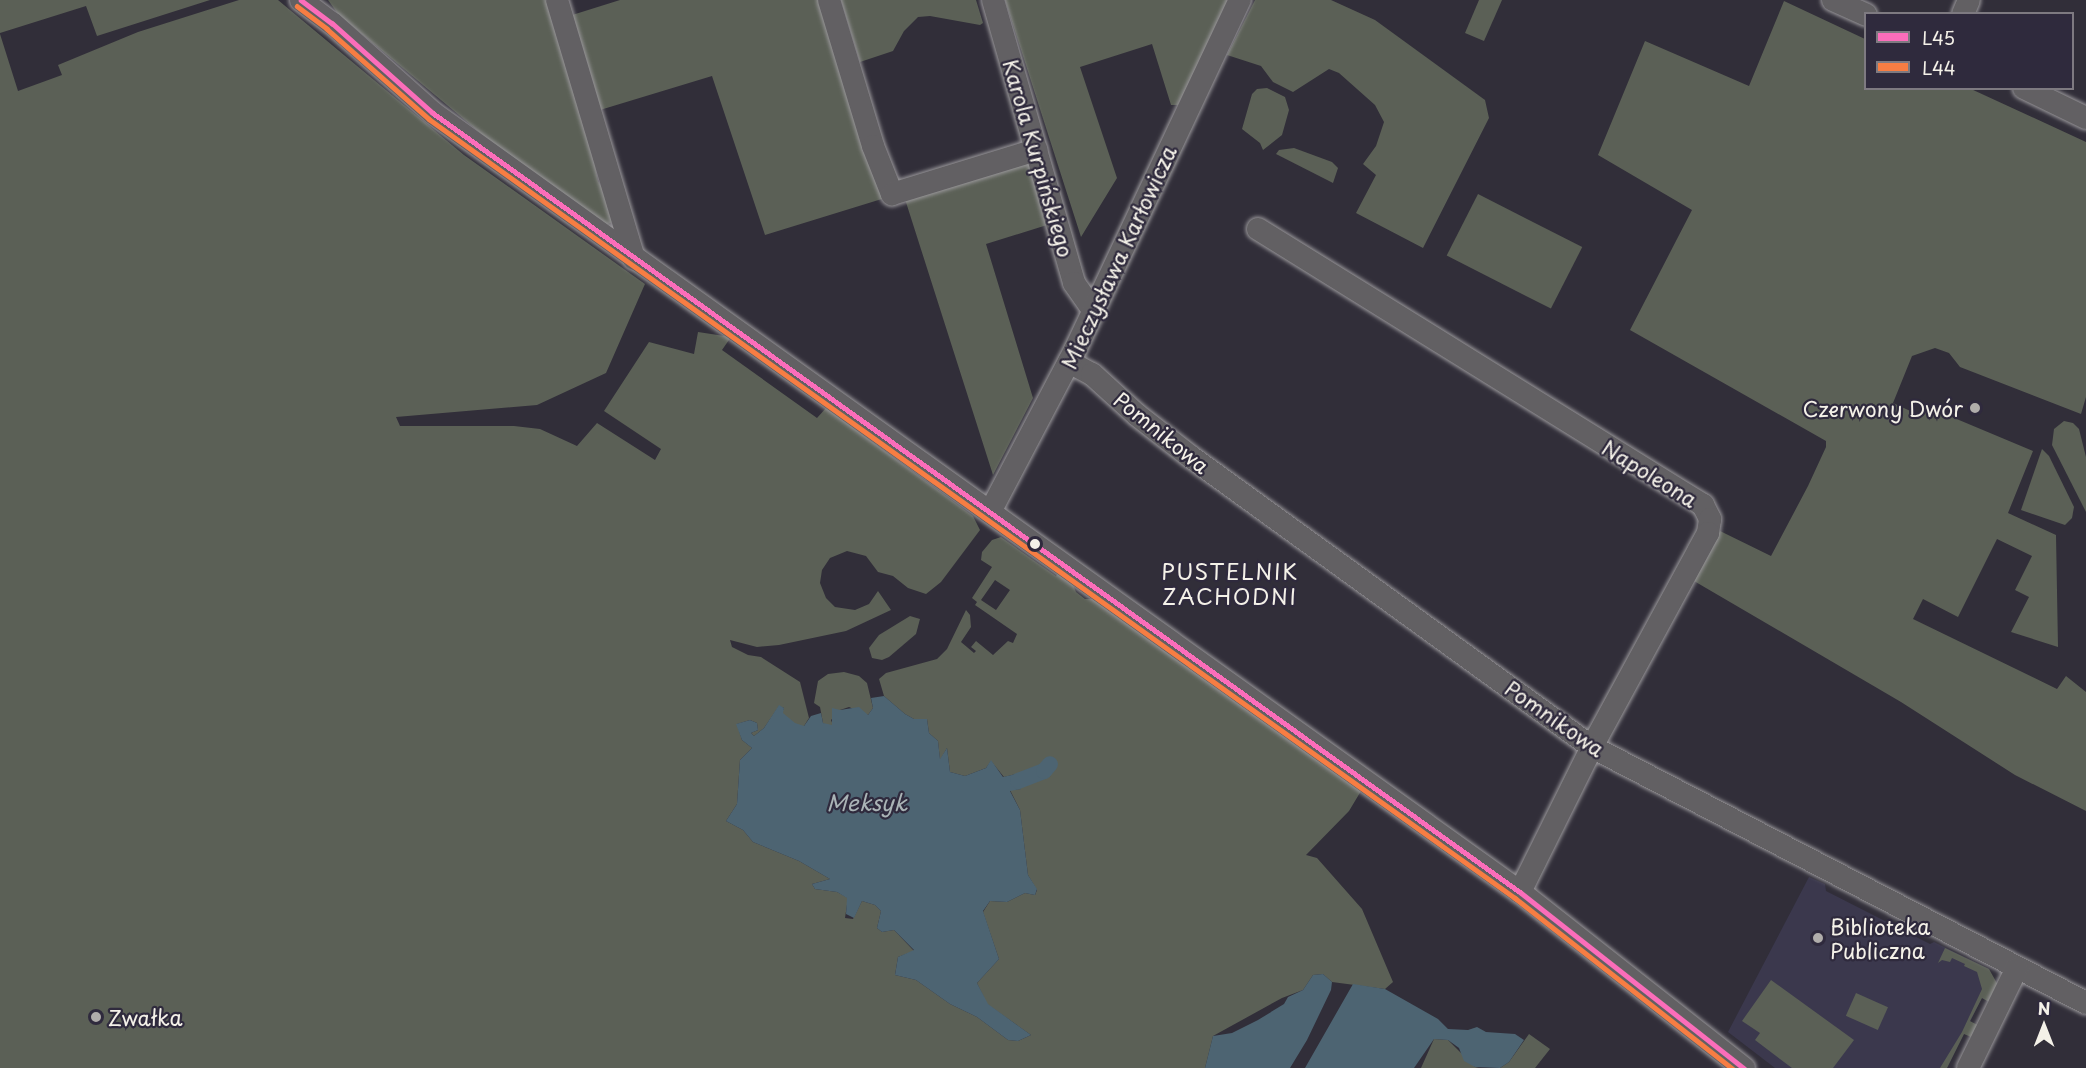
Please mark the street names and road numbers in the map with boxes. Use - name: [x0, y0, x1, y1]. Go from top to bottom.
- street label: Karola Kurpińskiego: [999, 56, 1079, 260]
- street label: Mieczysława Karłowicza: [1055, 142, 1181, 372]
- street label: Pomnikowa: [1109, 386, 1215, 478]
- street label: Napoleona: [1598, 434, 1702, 512]
- street label: Pomnikowa: [1501, 675, 1609, 761]

